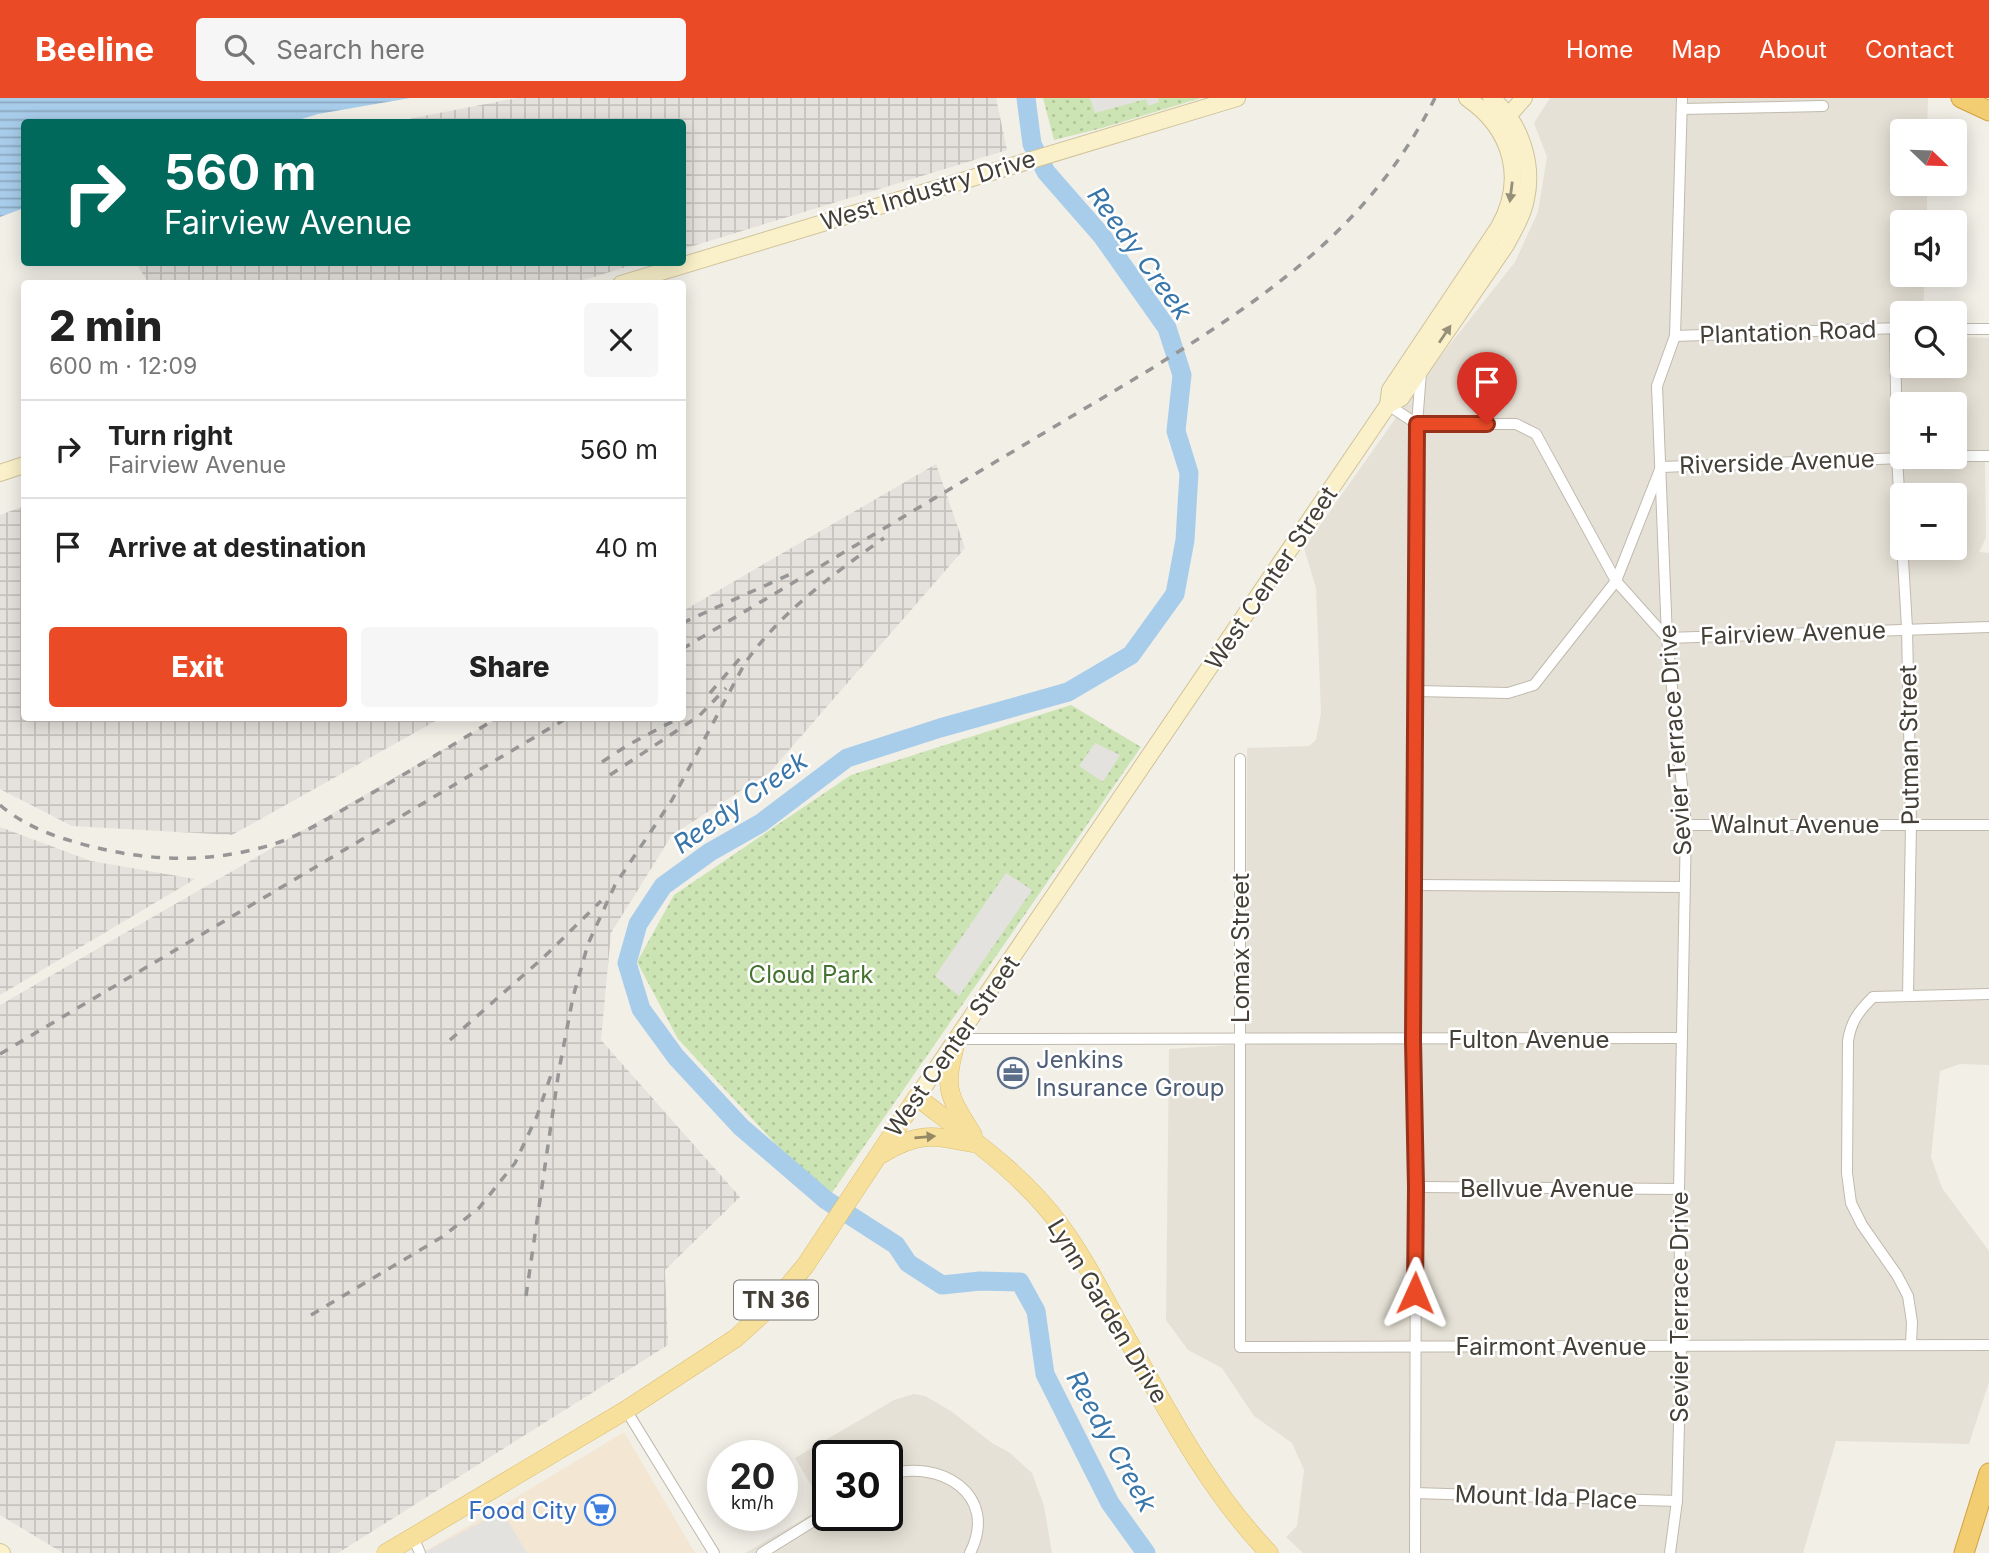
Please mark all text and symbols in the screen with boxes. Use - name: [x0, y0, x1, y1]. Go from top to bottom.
- search box: [196, 18, 686, 81]
- text: Beeline: [35, 29, 154, 69]
- icon: search: [220, 30, 258, 68]
- text: Search here: [276, 34, 425, 65]
- text: Home: [1566, 35, 1633, 64]
- text: Map: [1671, 35, 1721, 64]
- text: About: [1759, 35, 1827, 64]
- text: Contact: [1865, 35, 1954, 64]
- north arrow: [1890, 119, 1967, 196]
- map controls: [1890, 119, 1967, 560]
- text: 560 m: [164, 143, 317, 202]
- street label: West Industry Drive: [817, 144, 1039, 236]
- icon: right: [49, 147, 140, 238]
- water label: Reedy Creek: [1081, 180, 1199, 326]
- one-way arrow: [1506, 181, 1517, 203]
- text: Fairview Avenue: [164, 203, 412, 242]
- button: sound: [1890, 210, 1967, 287]
- text: 2 min: [49, 300, 163, 351]
- button: search: [1890, 301, 1967, 378]
- button: close: [584, 303, 658, 377]
- street label: Plantation Road: [1699, 314, 1877, 350]
- one-way arrow: [1438, 324, 1451, 343]
- text: 600 m · 12:09: [49, 352, 197, 380]
- pin: [1457, 352, 1517, 424]
- icon: arrive: [1468, 363, 1506, 401]
- button: +: [1890, 392, 1967, 469]
- text: Turn right: [108, 420, 233, 451]
- icon: right: [49, 430, 87, 468]
- text: 560 m: [580, 434, 658, 465]
- street label: Riverside Avenue: [1679, 444, 1875, 480]
- text: Fairview Avenue: [108, 451, 286, 479]
- street label: West Center Street: [1199, 481, 1343, 675]
- button: −: [1890, 483, 1967, 560]
- icon: arrive: [49, 528, 87, 566]
- text: Arrive at destination: [108, 532, 367, 563]
- text: 40 m: [595, 532, 658, 563]
- street label: Fairview Avenue: [1700, 615, 1886, 651]
- street label: Sevier Terrace Drive: [1652, 623, 1698, 857]
- button: Exit: [49, 627, 347, 707]
- button: Share: [361, 627, 658, 707]
- street label: Putman Street: [1893, 664, 1925, 826]
- water label: Reedy Creek: [667, 744, 814, 860]
- street label: Walnut Avenue: [1711, 810, 1880, 839]
- street label: Lomax Street: [1226, 873, 1255, 1023]
- street label: West Center Street: [879, 950, 1025, 1142]
- park label: Cloud Park: [749, 960, 873, 989]
- street label: Fulton Avenue: [1449, 1025, 1609, 1054]
- place label: Jenkins Insurance Group: [1036, 1045, 1224, 1102]
- office icon: Jenkins Insurance Group: [996, 1056, 1030, 1090]
- one-way arrow: [914, 1131, 936, 1142]
- street label: Bellvue Avenue: [1460, 1174, 1634, 1203]
- street label: Sevier Terrace Drive: [1665, 1191, 1694, 1423]
- street label: Lynn Garden Drive: [1042, 1214, 1174, 1408]
- position arrow: [1378, 1256, 1452, 1330]
- road number: TN 36: [734, 1280, 818, 1320]
- street label: Fairmont Avenue: [1456, 1332, 1646, 1361]
- water label: Reedy Creek: [1060, 1365, 1164, 1518]
- speed limit sign: 30: [812, 1440, 903, 1531]
- text: 20: [730, 1455, 775, 1497]
- street label: Mount Ida Place: [1454, 1479, 1638, 1515]
- text: km/h: [731, 1492, 774, 1513]
- supermarket icon: Food City: [583, 1493, 617, 1527]
- place label: Food City: [468, 1496, 577, 1525]

